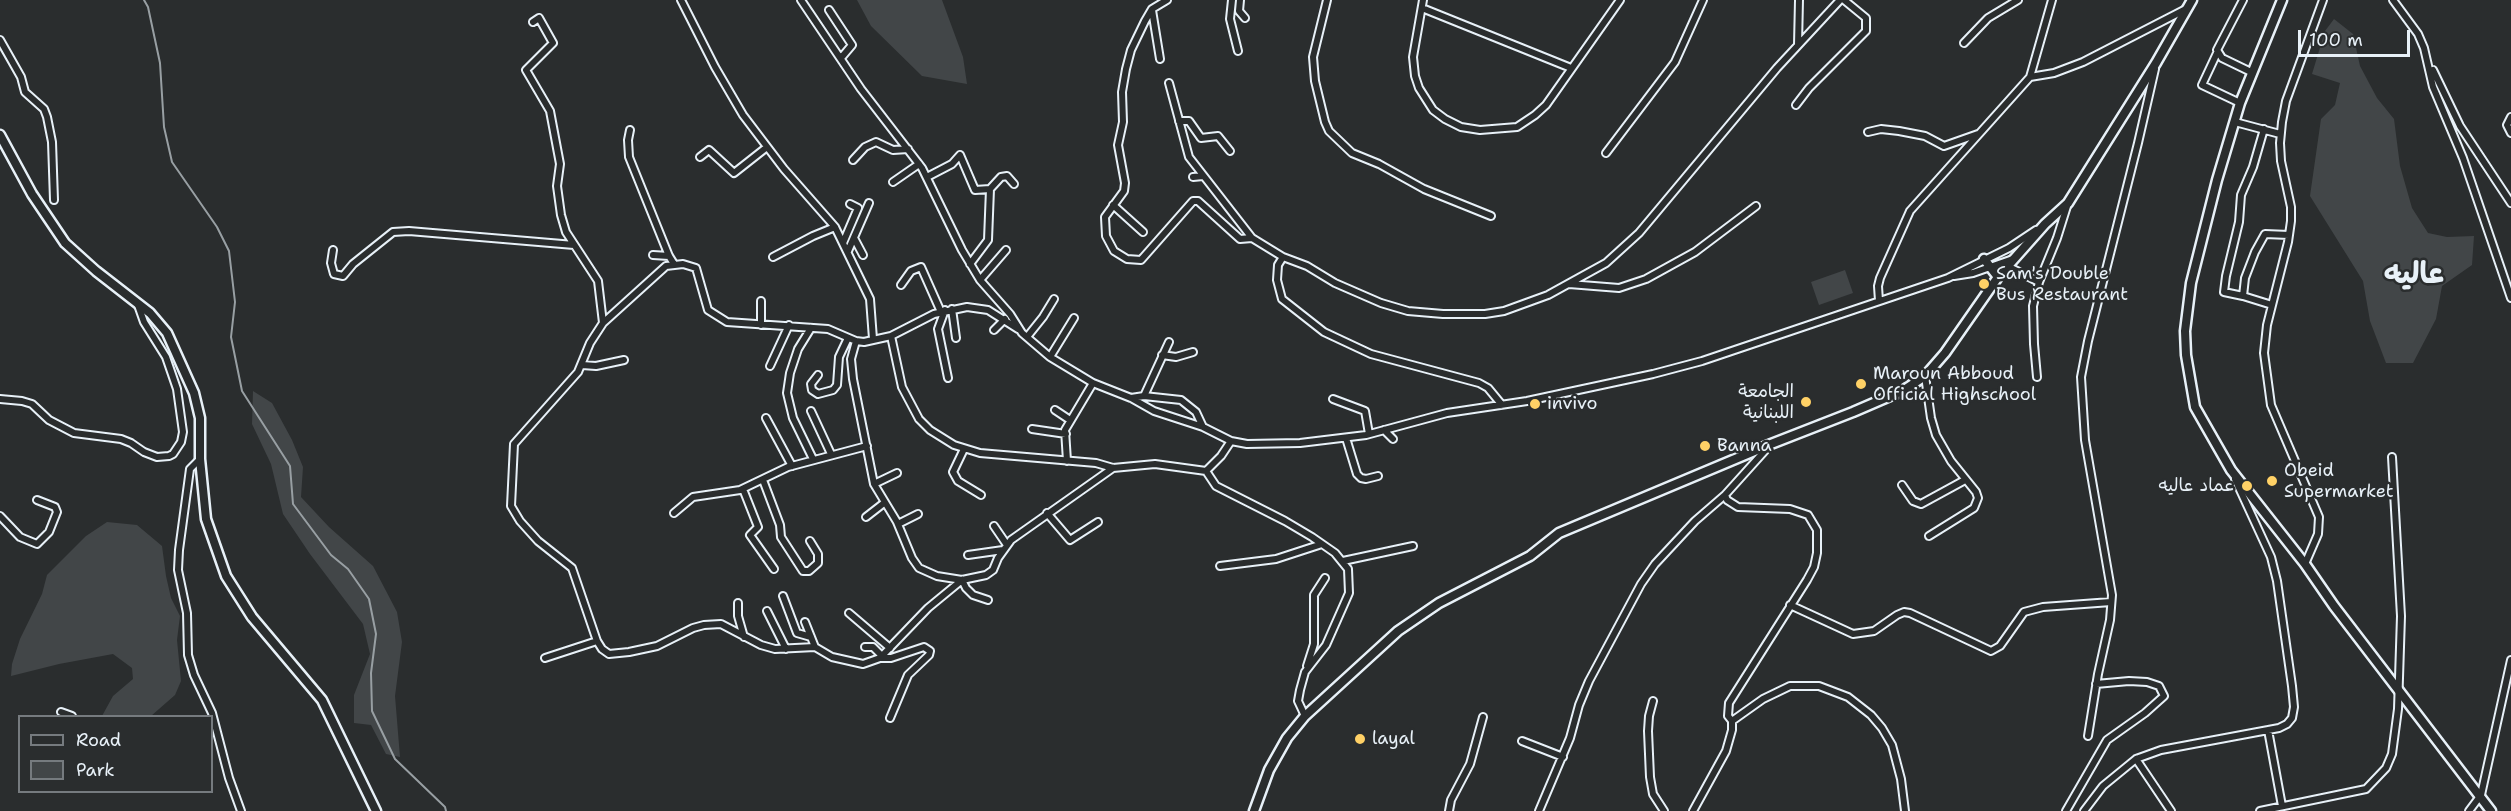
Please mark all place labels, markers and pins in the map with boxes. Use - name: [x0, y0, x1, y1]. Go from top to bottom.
- place label: Sam's Double Bus Restaurant: [1996, 263, 2128, 306]
- marker: Sam's Double Bus Restaurant: [1977, 277, 1991, 291]
- place label: Maroun Abboud Official Highschool: [1873, 363, 2036, 406]
- marker: Maroun Abboud Official Highschool: [1854, 377, 1868, 391]
- place label: الجامعة اللبنانية: [1738, 381, 1794, 424]
- place label: invivo: [1547, 393, 1597, 415]
- marker: الجامعة اللبنانية: [1799, 395, 1813, 409]
- marker: invivo: [1528, 397, 1542, 411]
- place label: Banna: [1717, 435, 1772, 457]
- marker: Banna: [1698, 439, 1712, 453]
- place label: Obeid Supermarket: [2284, 460, 2394, 502]
- marker: Obeid Supermarket: [2265, 474, 2279, 488]
- place label: عماد عاليه: [2159, 475, 2235, 497]
- marker: عماد عاليه: [2240, 479, 2254, 493]
- place label: layal: [1372, 728, 1415, 750]
- marker: layal: [1353, 732, 1367, 746]

